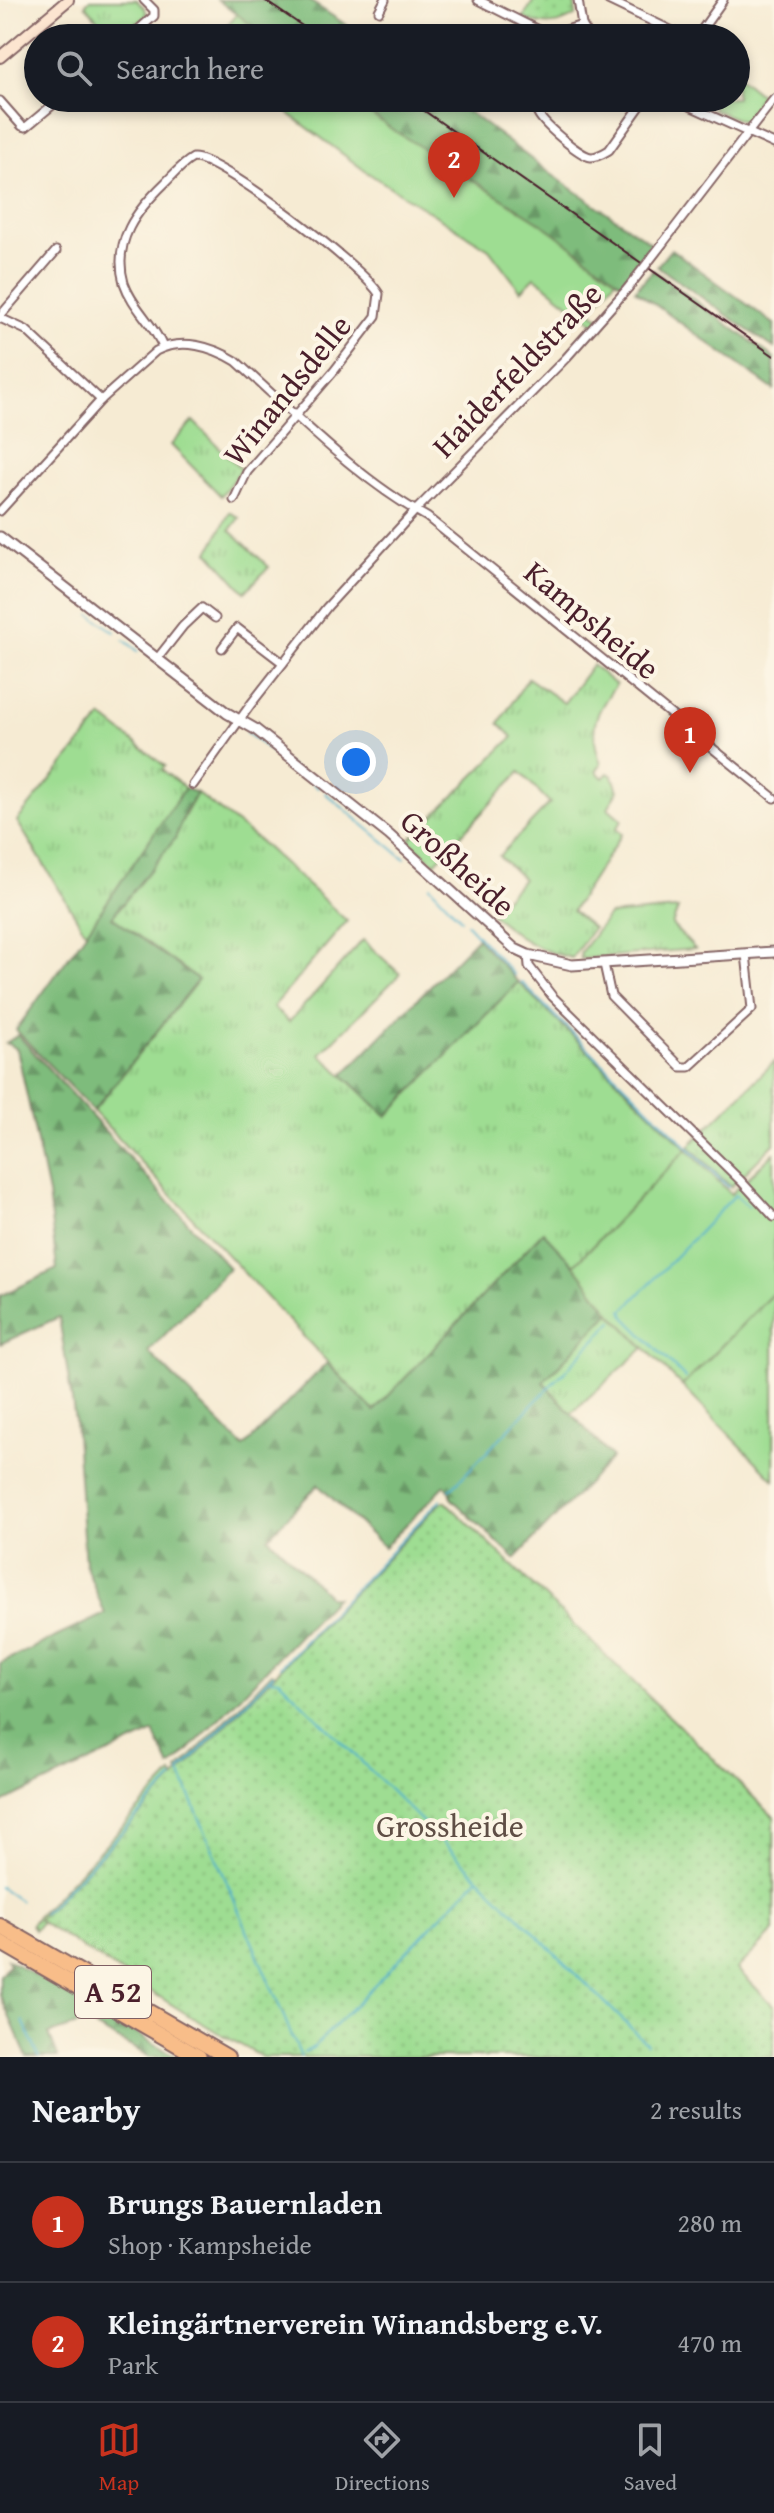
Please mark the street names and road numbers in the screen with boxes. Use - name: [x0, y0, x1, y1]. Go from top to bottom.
- street label: Haiderfeldstraße: [421, 271, 613, 468]
- street label: Winandsdelle: [211, 304, 362, 475]
- street label: Kampsheide: [514, 549, 670, 690]
- street label: Großheide: [390, 798, 526, 927]
- road number: A 52: [75, 1966, 151, 2018]

